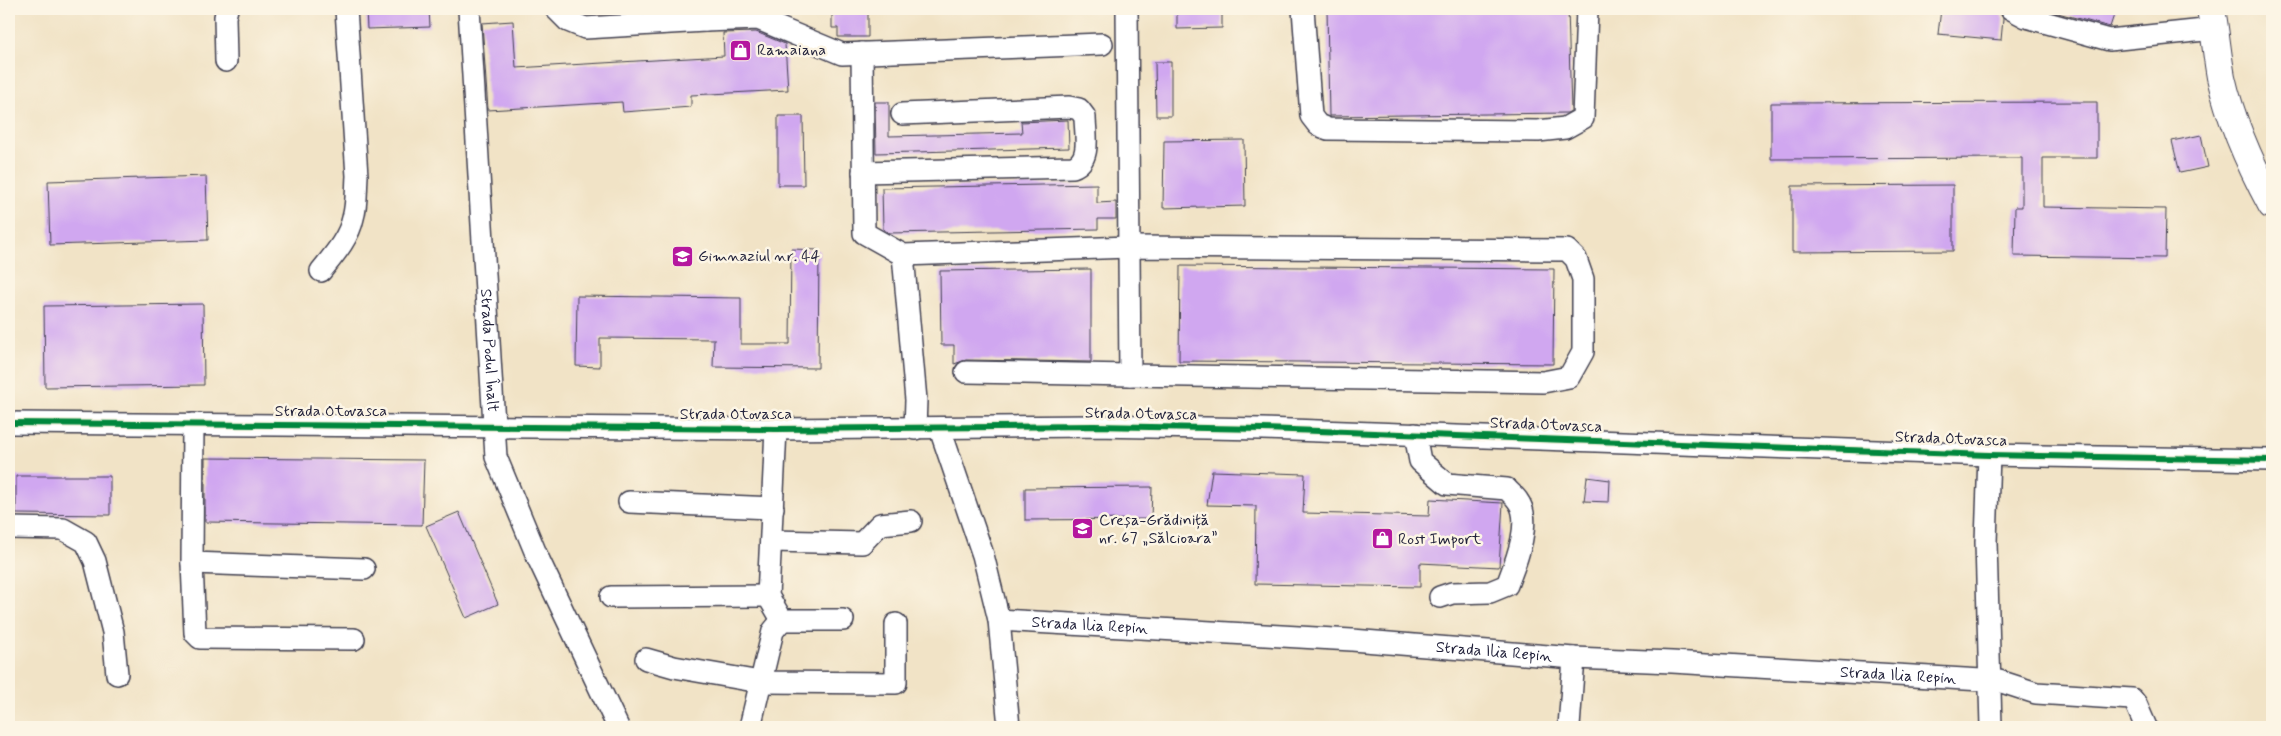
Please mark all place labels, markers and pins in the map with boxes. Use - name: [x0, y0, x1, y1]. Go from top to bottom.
- shop icon: Ramaiana: [729, 38, 753, 62]
- place label: Ramaiana: [757, 40, 826, 61]
- school or university icon: Gimnaziul nr. 44: [670, 244, 694, 268]
- place label: Gimnaziul nr. 44: [698, 246, 821, 267]
- place label: Creșa-Grădiniță nr. 67 „Sălcioara”: [1099, 510, 1218, 549]
- school or university icon: Creșa-Grădiniță nr. 67 „Sălcioara”: [1071, 517, 1095, 541]
- shop icon: Rost Import: [1370, 527, 1394, 551]
- place label: Rost Import: [1398, 529, 1482, 550]

